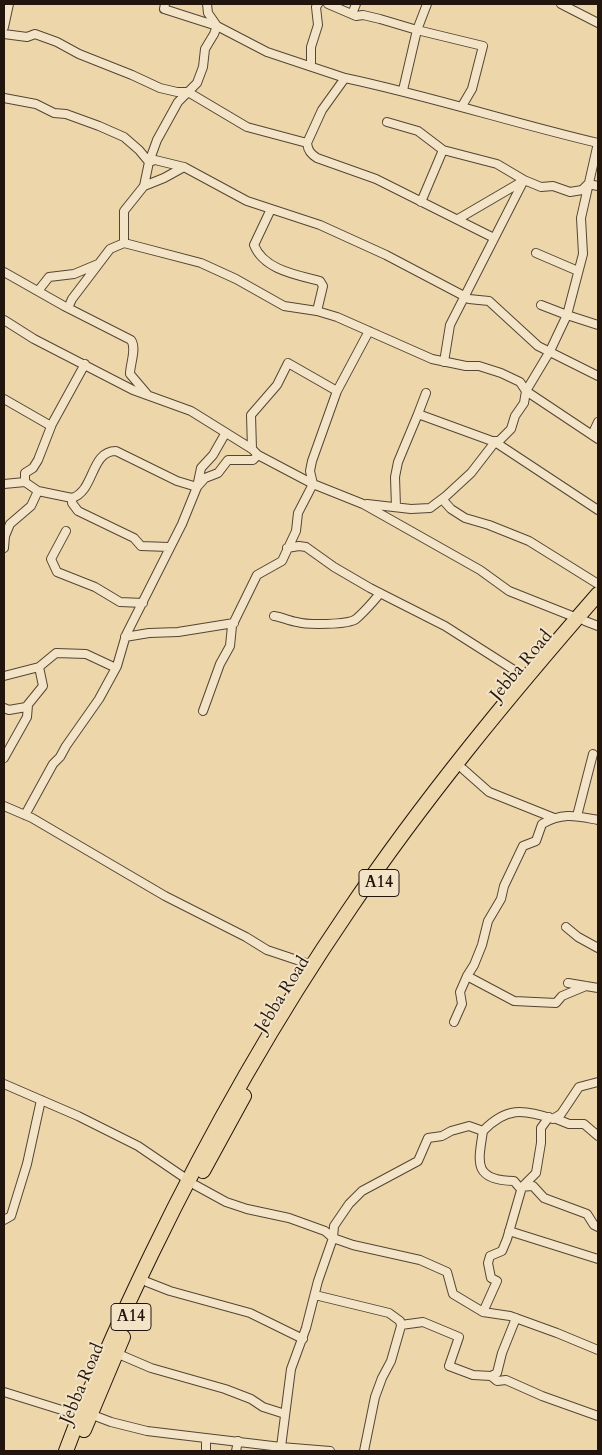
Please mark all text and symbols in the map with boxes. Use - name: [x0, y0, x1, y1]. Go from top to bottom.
- street label: Jebba Road: [486, 626, 558, 706]
- road number: A14: [359, 870, 399, 896]
- street label: Jebba Road: [251, 953, 315, 1037]
- road number: A14: [111, 1304, 151, 1330]
- street label: Jebba Road: [56, 1340, 110, 1428]

